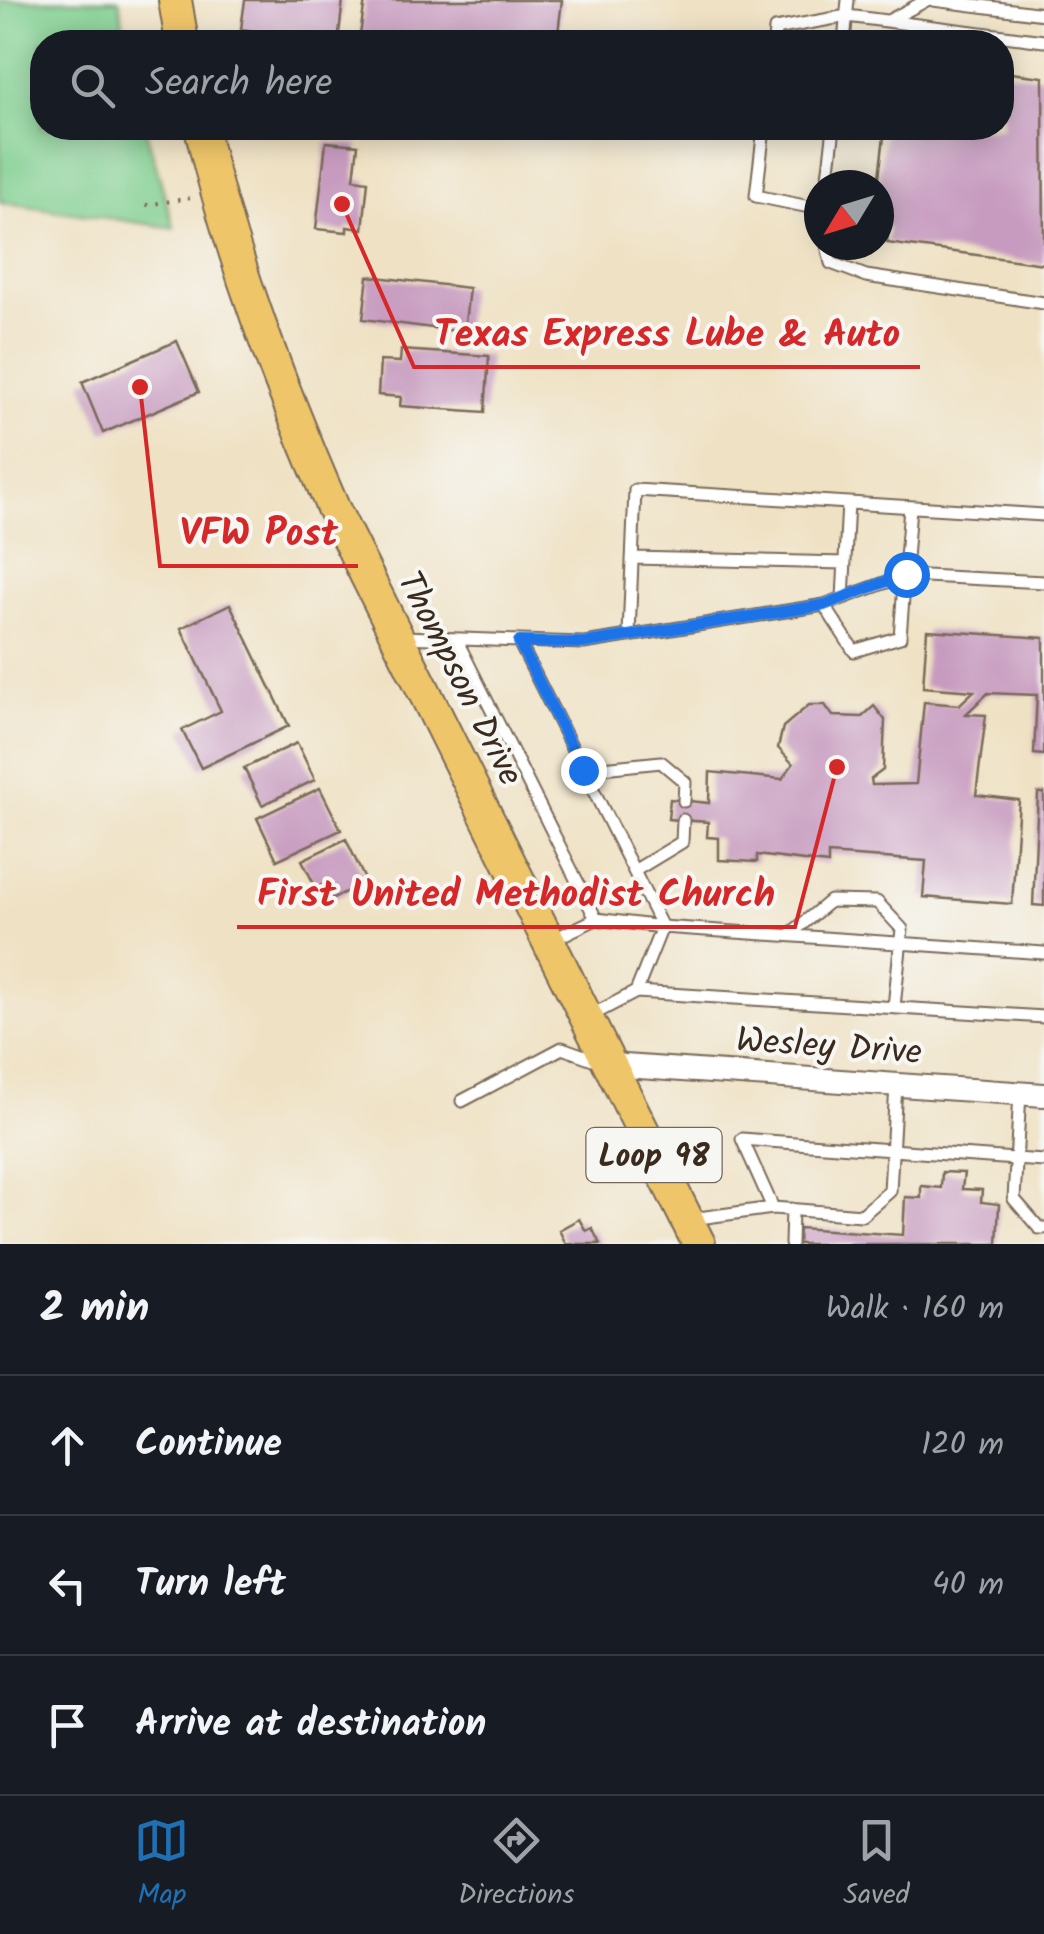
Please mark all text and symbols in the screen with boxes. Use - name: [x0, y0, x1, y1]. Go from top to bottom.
- search box: [30, 30, 1014, 140]
- text: Search here: [145, 55, 332, 115]
- icon: search: [65, 58, 120, 113]
- north arrow: [804, 170, 894, 260]
- callout: Texas Express Lube & Auto: [414, 299, 920, 367]
- text: Texas Express Lube & Auto: [434, 306, 900, 366]
- callout: VFW Post: [160, 498, 358, 566]
- text: VFW Post: [180, 505, 339, 565]
- route start: [884, 552, 930, 598]
- street label: Thompson Drive: [380, 562, 537, 797]
- route end: [561, 748, 607, 794]
- callout: First United Methodist Church: [237, 859, 795, 927]
- text: First United Methodist Church: [257, 866, 775, 926]
- street label: Wesley Drive: [734, 1014, 924, 1082]
- road number: Loop 98: [586, 1128, 722, 1182]
- text: 2 min: [40, 1276, 149, 1343]
- text: Walk · 160 m: [826, 1284, 1004, 1335]
- text: Continue: [135, 1415, 282, 1475]
- icon: ahead: [40, 1418, 95, 1473]
- text: 120 m: [921, 1420, 1004, 1471]
- text: Turn left: [135, 1555, 286, 1615]
- icon: left: [40, 1558, 95, 1613]
- text: 40 m: [932, 1560, 1004, 1611]
- text: Arrive at destination: [135, 1695, 486, 1755]
- icon: arrive: [40, 1698, 95, 1753]
- tab: Map: [134, 1813, 189, 1918]
- tab: Directions: [458, 1813, 574, 1918]
- tab: Saved: [843, 1813, 910, 1918]

